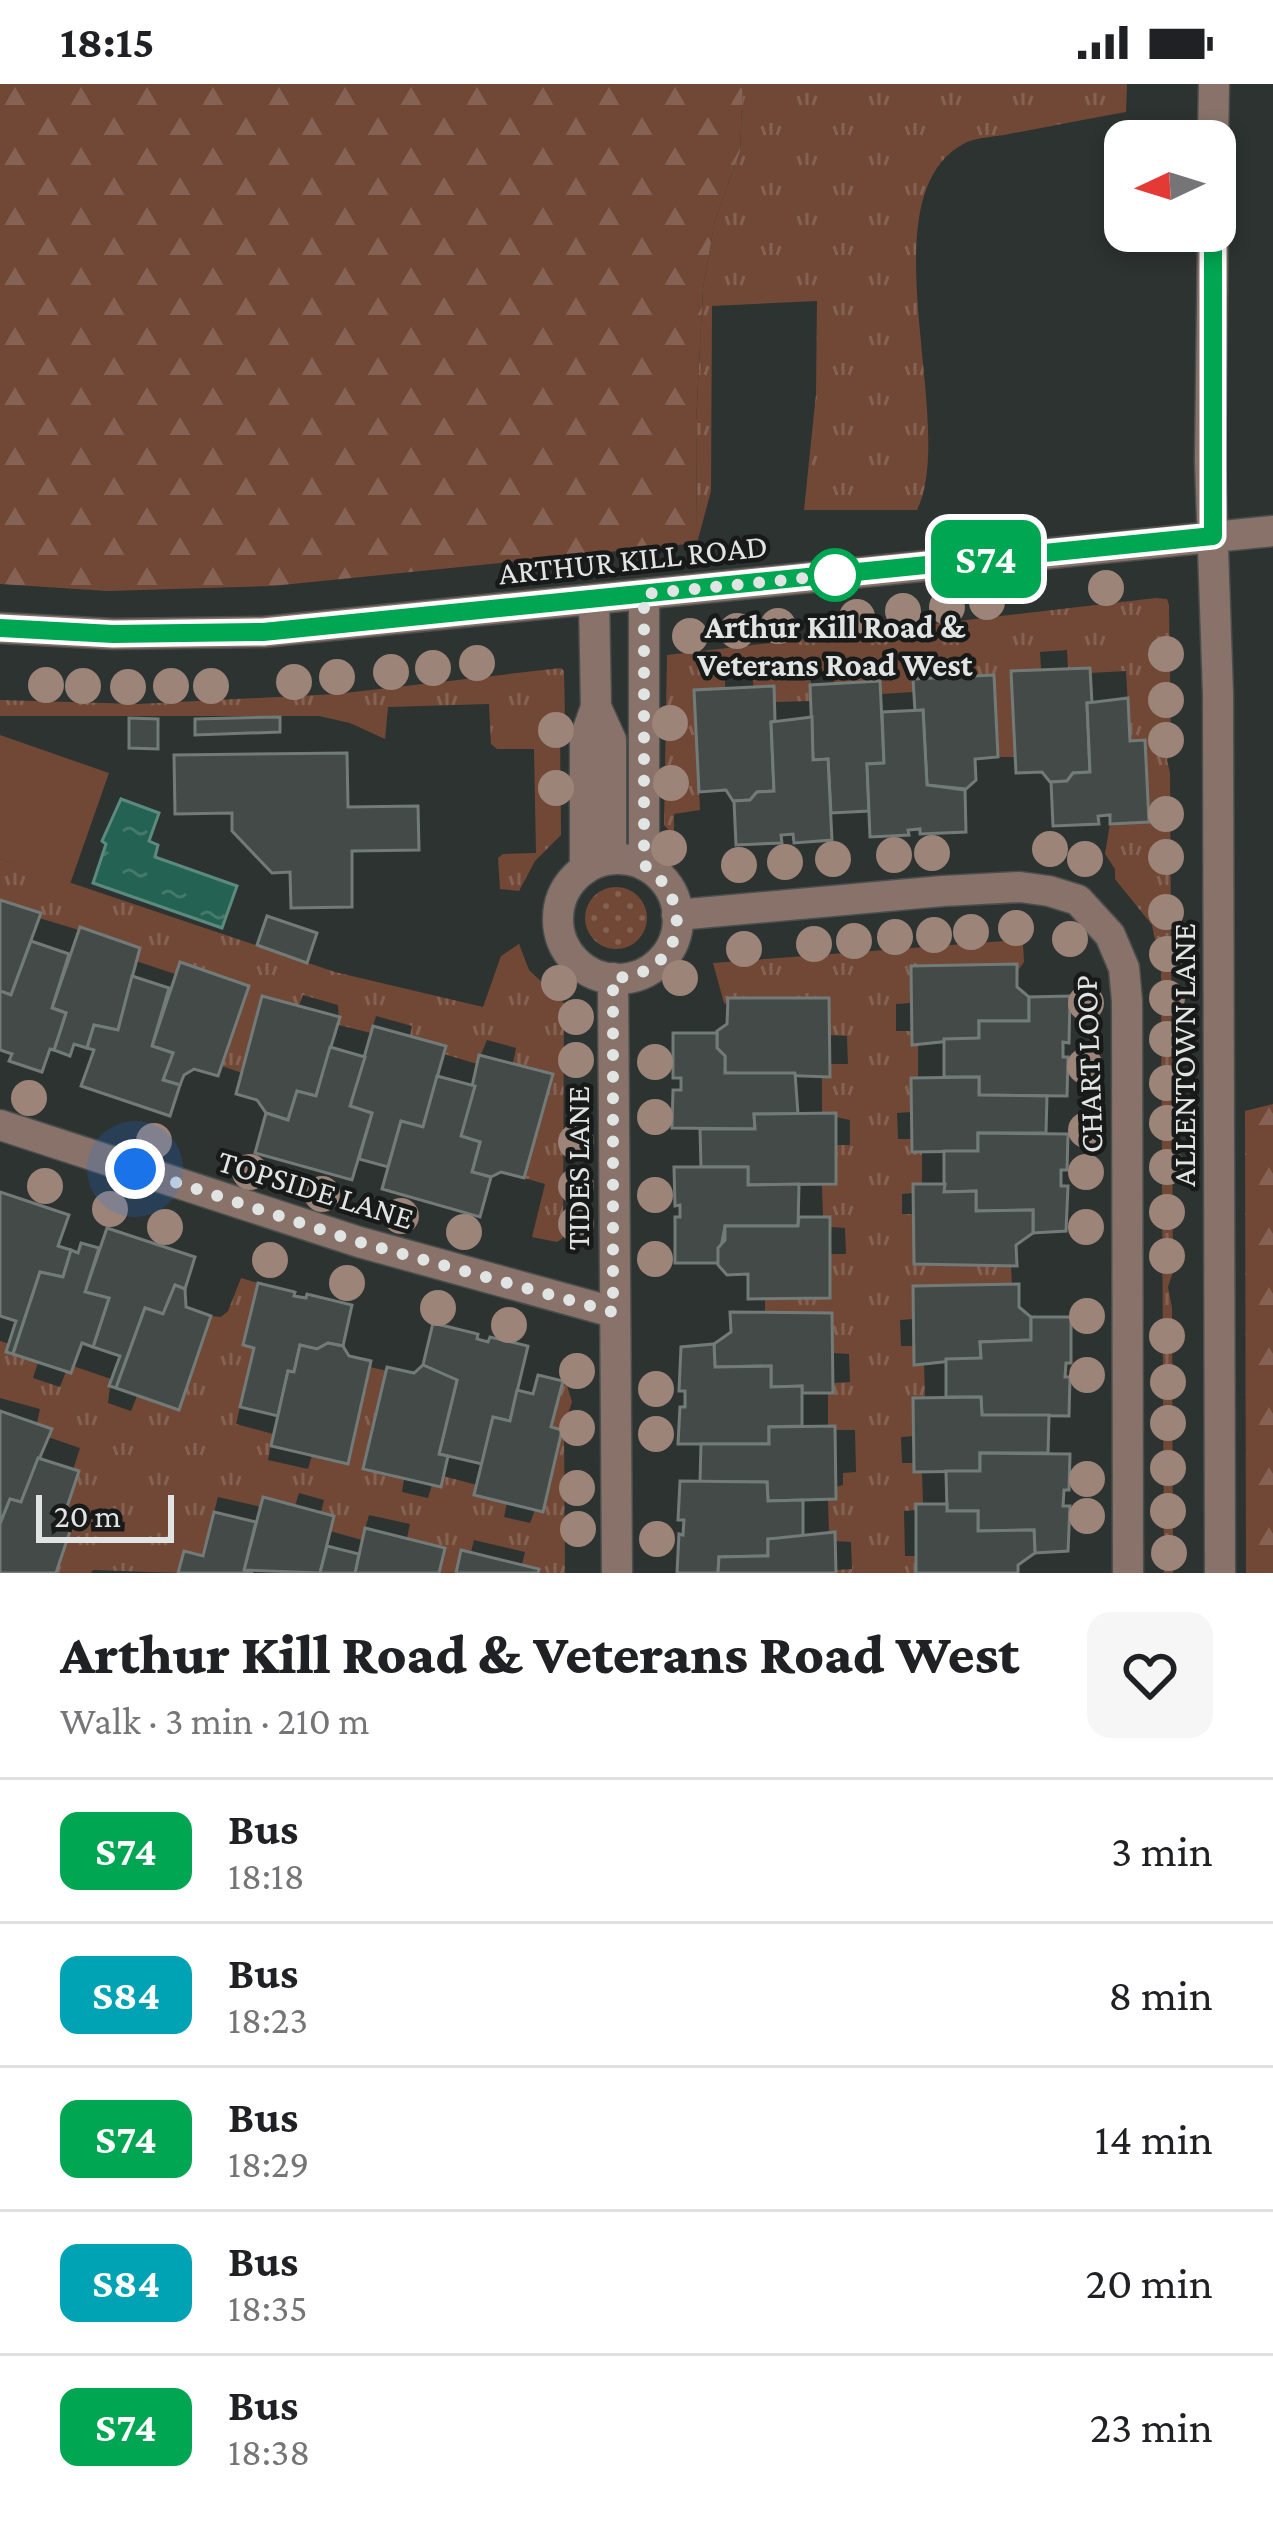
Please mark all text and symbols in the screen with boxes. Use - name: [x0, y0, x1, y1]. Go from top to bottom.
- text: 18:15: [60, 17, 154, 67]
- north arrow: [1104, 120, 1236, 252]
- map controls: [1104, 120, 1236, 252]
- line badge: S74: [917, 520, 1055, 598]
- street label: ARTHUR KILL ROAD: [497, 526, 769, 592]
- text: S74: [955, 535, 1017, 582]
- marker: Arthur Kill Road & Veterans Road West: [810, 550, 860, 600]
- place label: Arthur Kill Road & Veterans Road West: [696, 608, 974, 683]
- street label: ALLENTOWN LANE: [1165, 923, 1202, 1187]
- street label: CHART LOOP: [1066, 974, 1110, 1154]
- street label: TIDES LANE: [559, 1086, 596, 1250]
- your location: [105, 1139, 165, 1199]
- street label: TOPSIDE LANE: [214, 1142, 418, 1236]
- scale bar: [36, 1489, 174, 1542]
- text: 20 m: [54, 1497, 121, 1534]
- button: heart: [1087, 1612, 1213, 1738]
- text: Arthur Kill Road & Veterans Road West: [60, 1622, 1020, 1685]
- text: Walk · 3 min · 210 m: [60, 1699, 370, 1742]
- text: Bus: [228, 1804, 298, 1854]
- text: 3 min: [1111, 1826, 1213, 1876]
- text: S74: [95, 1827, 157, 1874]
- text: 18:18: [228, 1854, 305, 1897]
- text: Bus: [228, 1948, 298, 1998]
- text: 8 min: [1108, 1970, 1213, 2020]
- text: S84: [92, 1971, 160, 2018]
- text: 18:23: [228, 1998, 308, 2041]
- text: Bus: [228, 2092, 298, 2142]
- text: 14 min: [1095, 2114, 1213, 2164]
- text: S74: [95, 2115, 157, 2162]
- text: 18:29: [228, 2142, 309, 2185]
- text: Bus: [228, 2236, 298, 2286]
- text: 20 min: [1086, 2258, 1213, 2308]
- text: S84: [92, 2259, 160, 2306]
- text: 18:35: [228, 2286, 308, 2329]
- text: Bus: [228, 2380, 298, 2430]
- text: 23 min: [1090, 2402, 1213, 2452]
- text: S74: [95, 2403, 157, 2450]
- text: 18:38: [228, 2430, 310, 2473]

